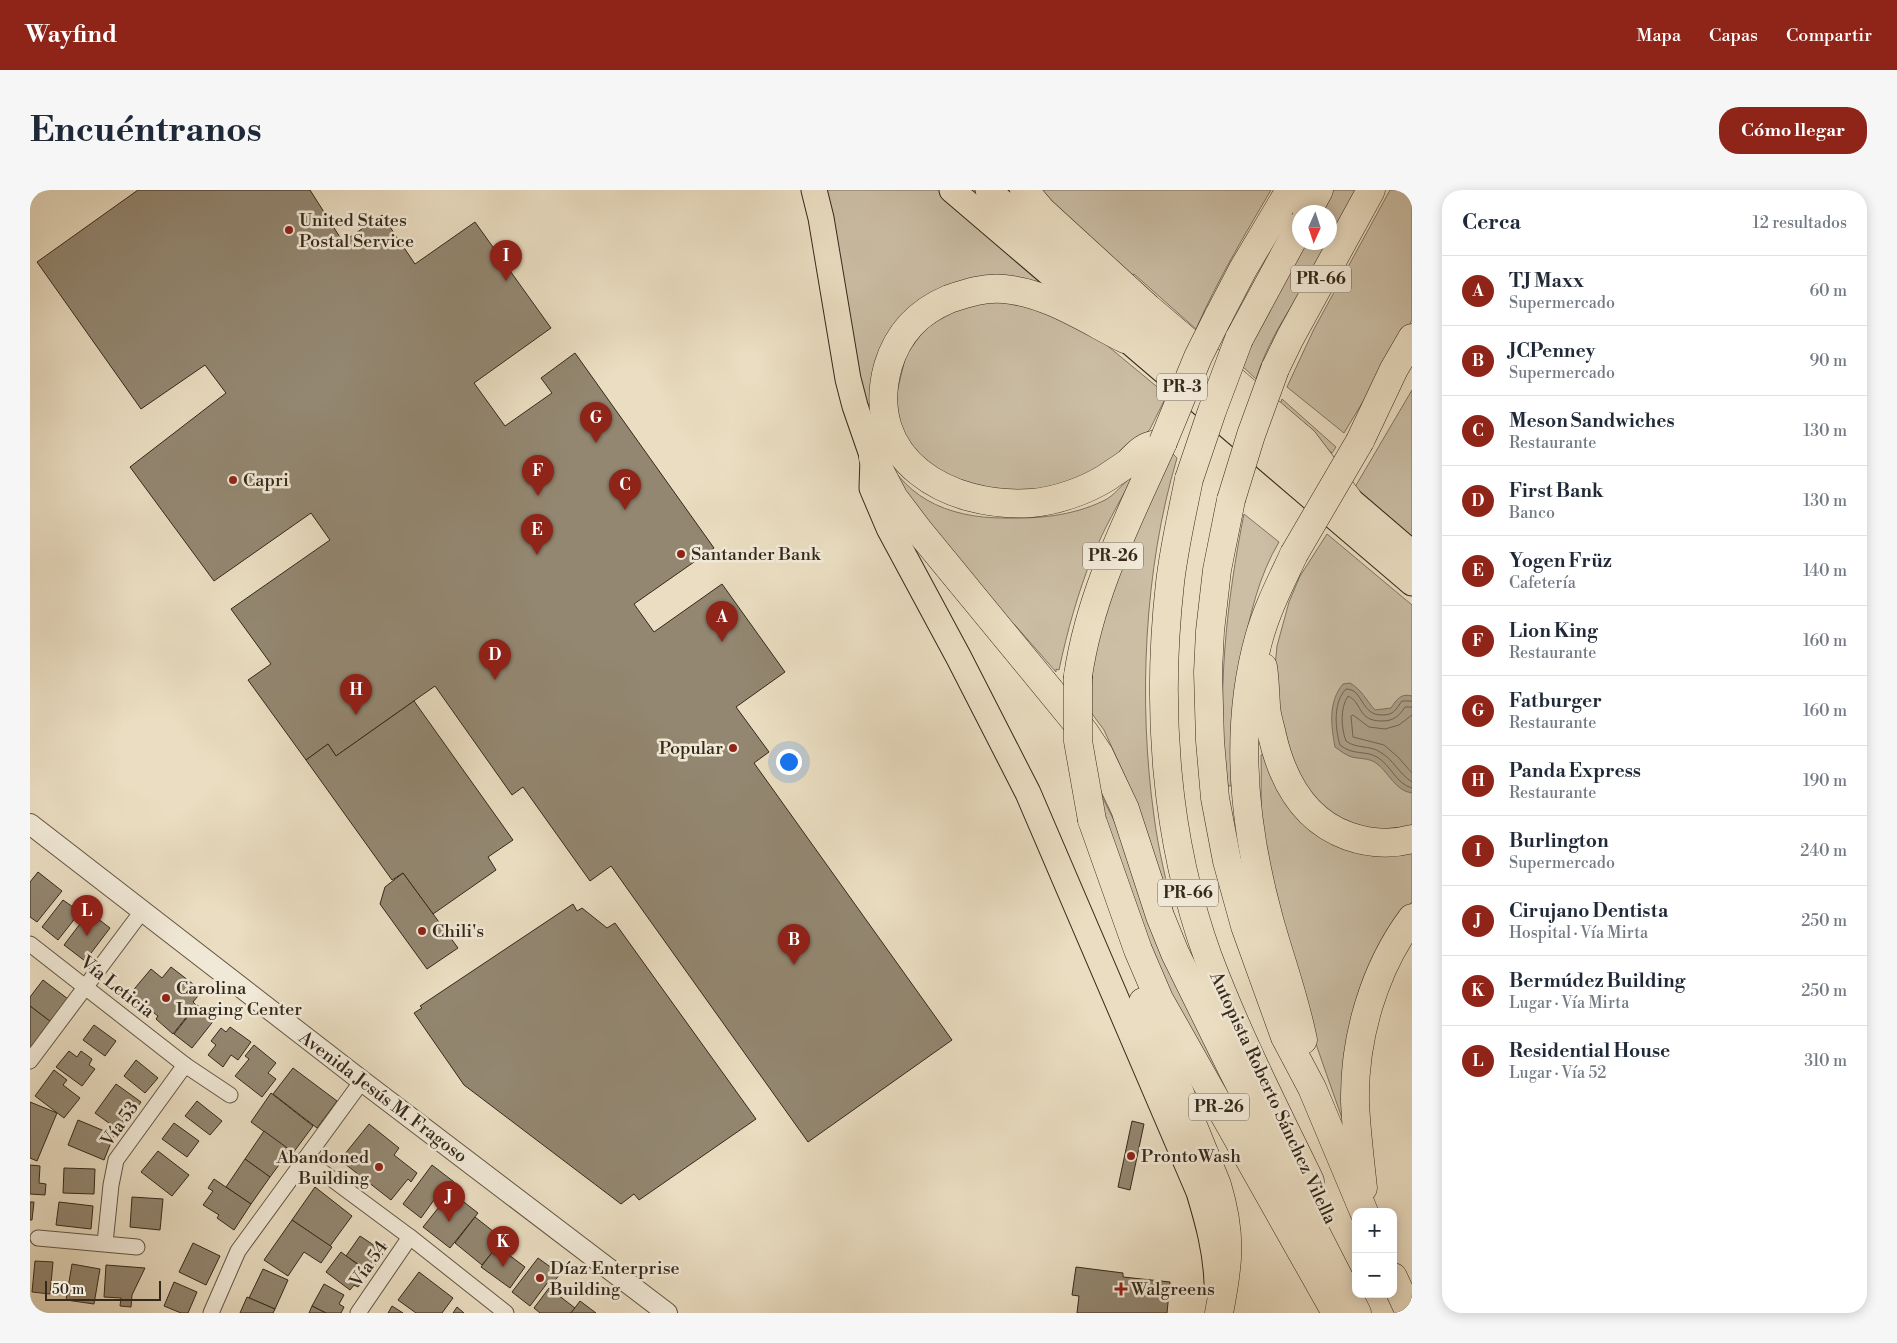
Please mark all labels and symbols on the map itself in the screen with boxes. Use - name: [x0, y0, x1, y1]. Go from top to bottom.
- north arrow: [1292, 205, 1337, 250]
- place label: United States Postal Service: [299, 209, 414, 253]
- marker: United States Postal Service: [283, 224, 295, 236]
- pin: I: [490, 240, 522, 281]
- road number: PR-66: [1291, 266, 1351, 292]
- road number: PR-3: [1157, 373, 1207, 400]
- pin: G: [580, 402, 612, 443]
- pin: F: [522, 455, 554, 496]
- place label: Capri: [243, 469, 289, 492]
- pin: C: [609, 469, 641, 510]
- marker: Capri: [227, 474, 239, 486]
- pin: E: [521, 514, 553, 555]
- road number: PR-26: [1083, 542, 1143, 570]
- place label: Santander Bank: [691, 543, 822, 566]
- marker: Santander Bank: [675, 548, 687, 560]
- pin: A: [706, 601, 738, 642]
- pin: D: [479, 639, 511, 680]
- pin: H: [340, 674, 372, 715]
- place label: Popular: [659, 737, 723, 760]
- marker: Popular: [727, 742, 739, 754]
- your location: [776, 749, 802, 775]
- road number: PR-66: [1158, 880, 1218, 906]
- pin: L: [71, 895, 103, 936]
- place label: Chili's: [432, 920, 484, 943]
- pin: B: [778, 924, 810, 965]
- marker: Chili's: [416, 925, 428, 937]
- street label: Vía Leticia: [74, 950, 159, 1024]
- street label: Autopista Roberto Sánchez Vilella: [1204, 967, 1342, 1229]
- place label: Carolina Imaging Center: [176, 977, 302, 1021]
- marker: Carolina Imaging Center: [160, 992, 172, 1004]
- street label: Avenida Jesús M. Fragoso: [293, 1026, 472, 1168]
- road number: PR-26: [1189, 1094, 1249, 1120]
- street label: Vía 53: [96, 1097, 144, 1152]
- place label: ProntoWash: [1141, 1145, 1241, 1168]
- place label: Abandoned Building: [275, 1146, 370, 1190]
- marker: ProntoWash: [1125, 1150, 1137, 1162]
- marker: Abandoned Building: [373, 1161, 385, 1173]
- pin: J: [433, 1181, 465, 1222]
- pin: K: [487, 1226, 519, 1267]
- street label: Vía 54: [344, 1236, 393, 1293]
- place label: Díaz Enterprise Building: [549, 1257, 680, 1301]
- marker: Díaz Enterprise Building: [534, 1272, 546, 1284]
- scale bar: [45, 1278, 161, 1301]
- place label: Walgreens: [1130, 1278, 1215, 1301]
- marker: Walgreens: [1115, 1283, 1127, 1295]

